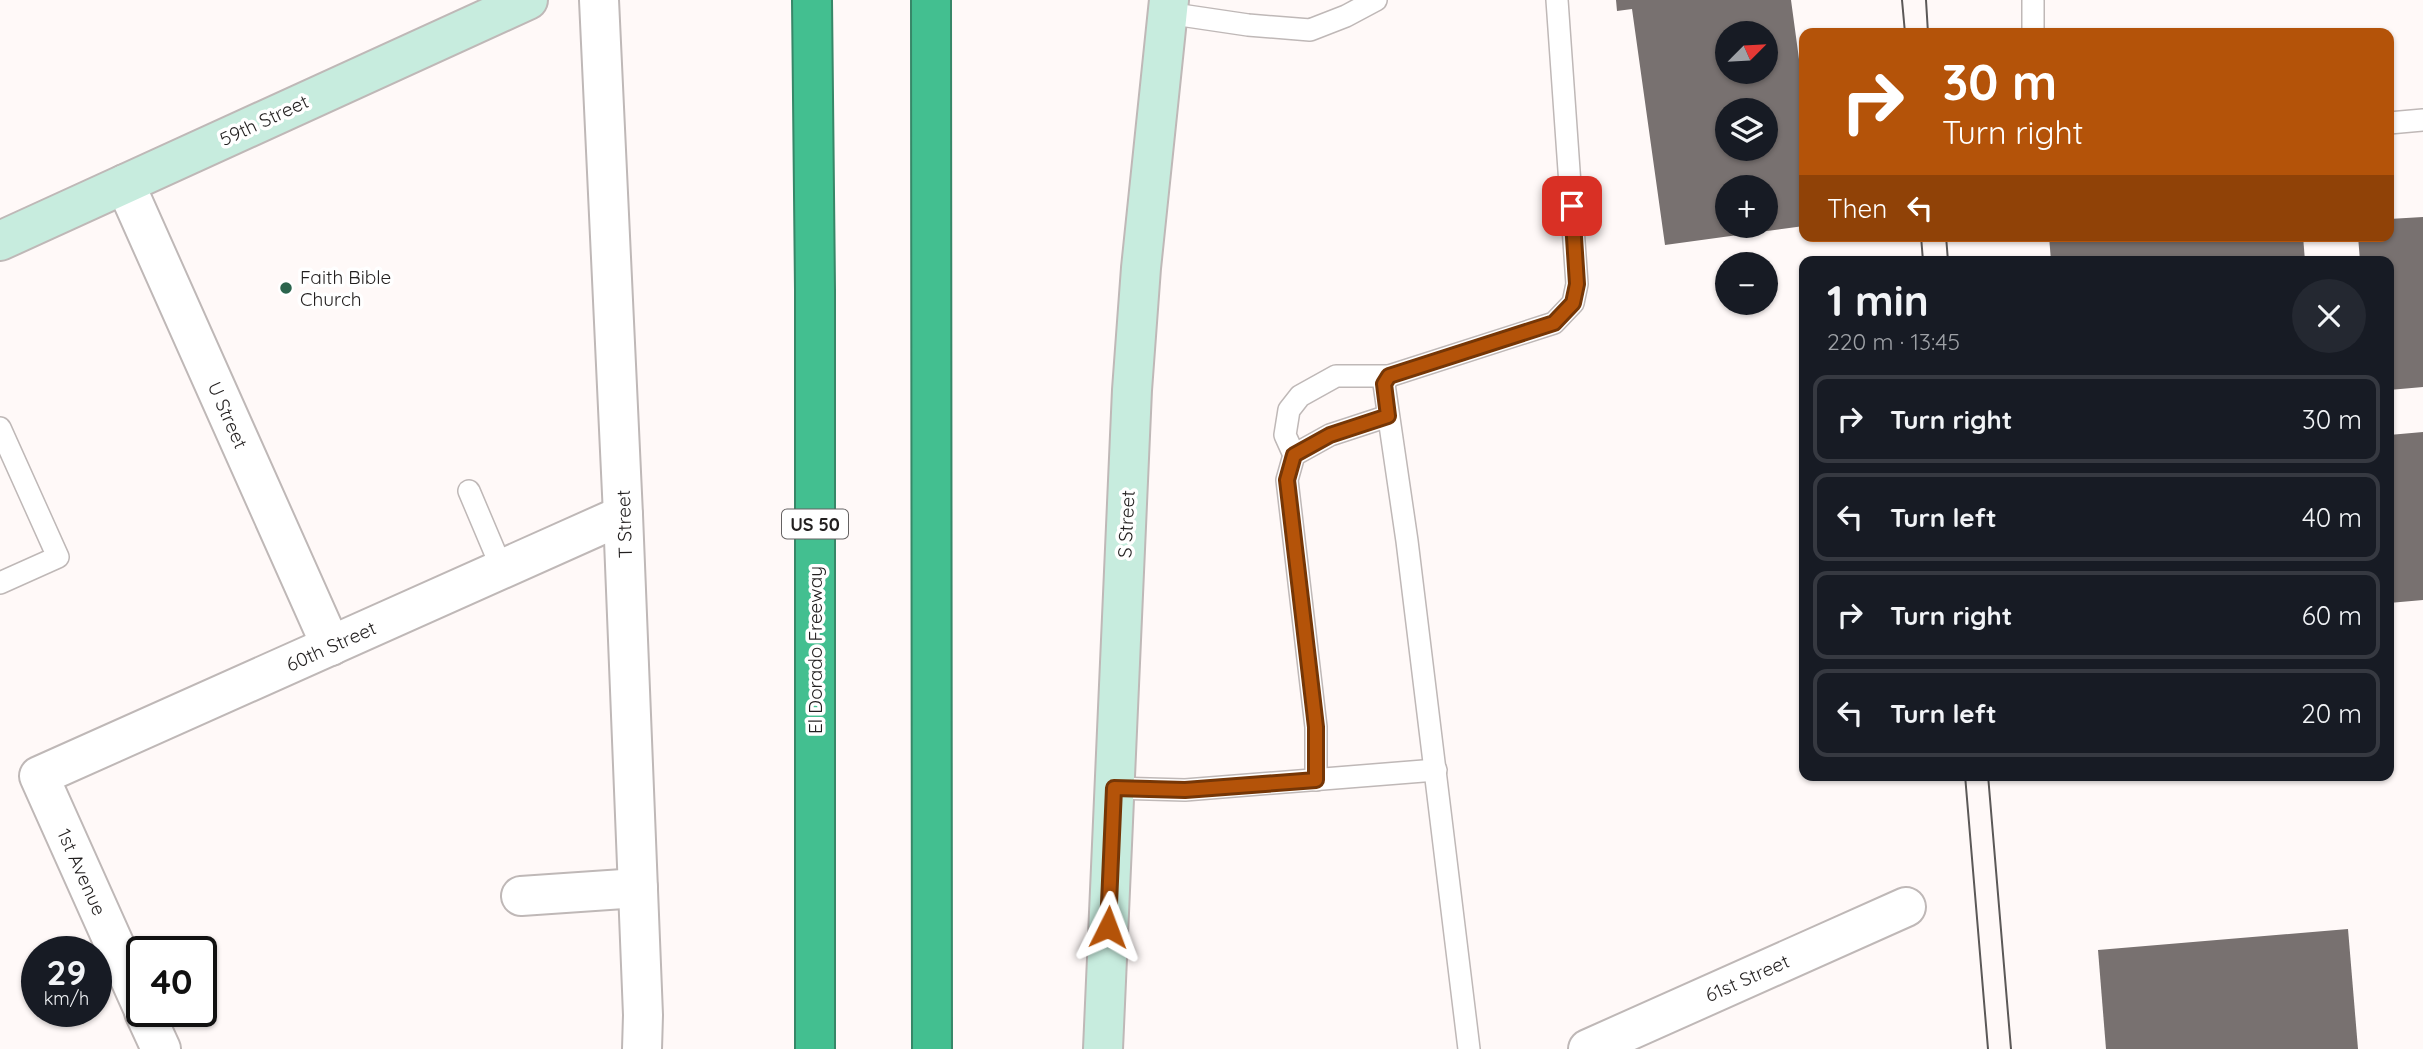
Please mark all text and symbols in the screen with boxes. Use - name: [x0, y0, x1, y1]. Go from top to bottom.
- north arrow: [1715, 21, 1778, 84]
- map controls: [1715, 21, 1778, 315]
- text: 30 m: [1942, 51, 2057, 112]
- icon: right: [1827, 56, 1918, 147]
- street label: 59th Street: [216, 89, 312, 151]
- button: layers: [1715, 98, 1778, 161]
- text: Turn right: [1942, 112, 2083, 152]
- button: +: [1715, 175, 1778, 238]
- pin: [1542, 176, 1602, 236]
- icon: arrive: [1553, 187, 1591, 225]
- icon: left: [1901, 189, 1939, 227]
- text: Then: [1827, 192, 1887, 225]
- button: −: [1715, 252, 1778, 315]
- place label: Faith Bible Church: [300, 265, 391, 311]
- text: 1 min: [1827, 274, 1929, 327]
- button: close: [2292, 279, 2366, 353]
- marker: Faith Bible Church: [278, 280, 294, 296]
- text: 220 m · 13:45: [1827, 327, 1960, 356]
- street label: U Street: [203, 378, 253, 452]
- icon: right: [1831, 400, 1869, 438]
- text: Turn right: [1890, 403, 2012, 436]
- text: 30 m: [2302, 403, 2362, 436]
- street label: T Street: [611, 489, 637, 559]
- street label: S Street: [1112, 490, 1140, 558]
- icon: left: [1831, 498, 1869, 536]
- text: Turn left: [1890, 501, 1997, 534]
- text: 40 m: [2302, 501, 2362, 534]
- road number: US 50: [782, 510, 848, 538]
- street label: El Dorado Freeway: [803, 566, 827, 734]
- icon: right: [1831, 596, 1869, 634]
- text: Turn right: [1890, 599, 2012, 632]
- text: 60 m: [2302, 599, 2362, 632]
- street label: 60th Street: [282, 616, 380, 676]
- icon: left: [1831, 694, 1869, 732]
- text: Turn left: [1890, 697, 1997, 730]
- text: 20 m: [2301, 697, 2362, 730]
- street label: 1st Avenue: [52, 825, 112, 919]
- position arrow: [1071, 890, 1145, 964]
- speed limit sign: 40: [126, 936, 217, 1027]
- street label: 61st Street: [1701, 949, 1793, 1007]
- text: 29: [47, 950, 86, 994]
- text: km/h: [44, 987, 89, 1010]

